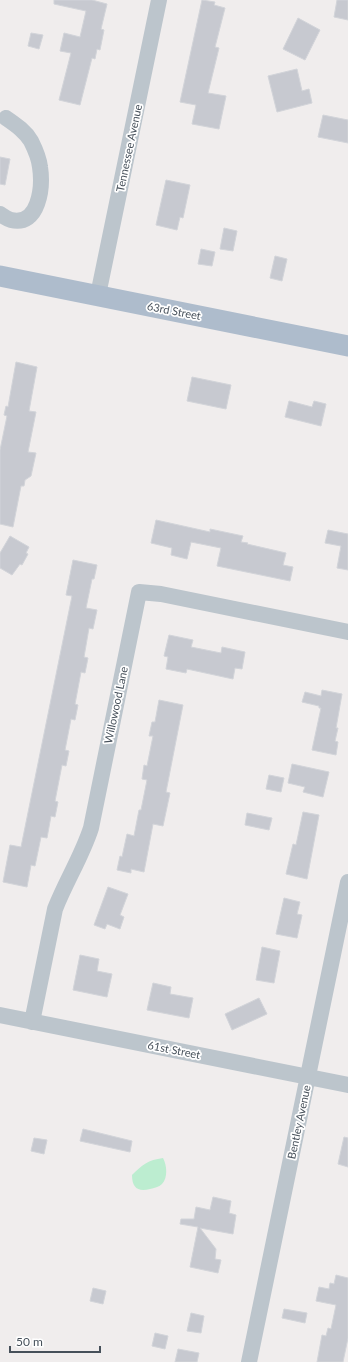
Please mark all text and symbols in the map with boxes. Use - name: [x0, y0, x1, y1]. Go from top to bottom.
- street label: Tennessee Avenue: [113, 103, 144, 193]
- street label: 63rd Street: [146, 299, 202, 322]
- street label: Willowood Lane: [101, 665, 130, 745]
- street label: 61st Street: [147, 1038, 202, 1061]
- street label: Bentley Avenue: [284, 1084, 313, 1160]
- scale bar: [10, 1328, 100, 1354]
- text: 50 m: [16, 1334, 43, 1349]

